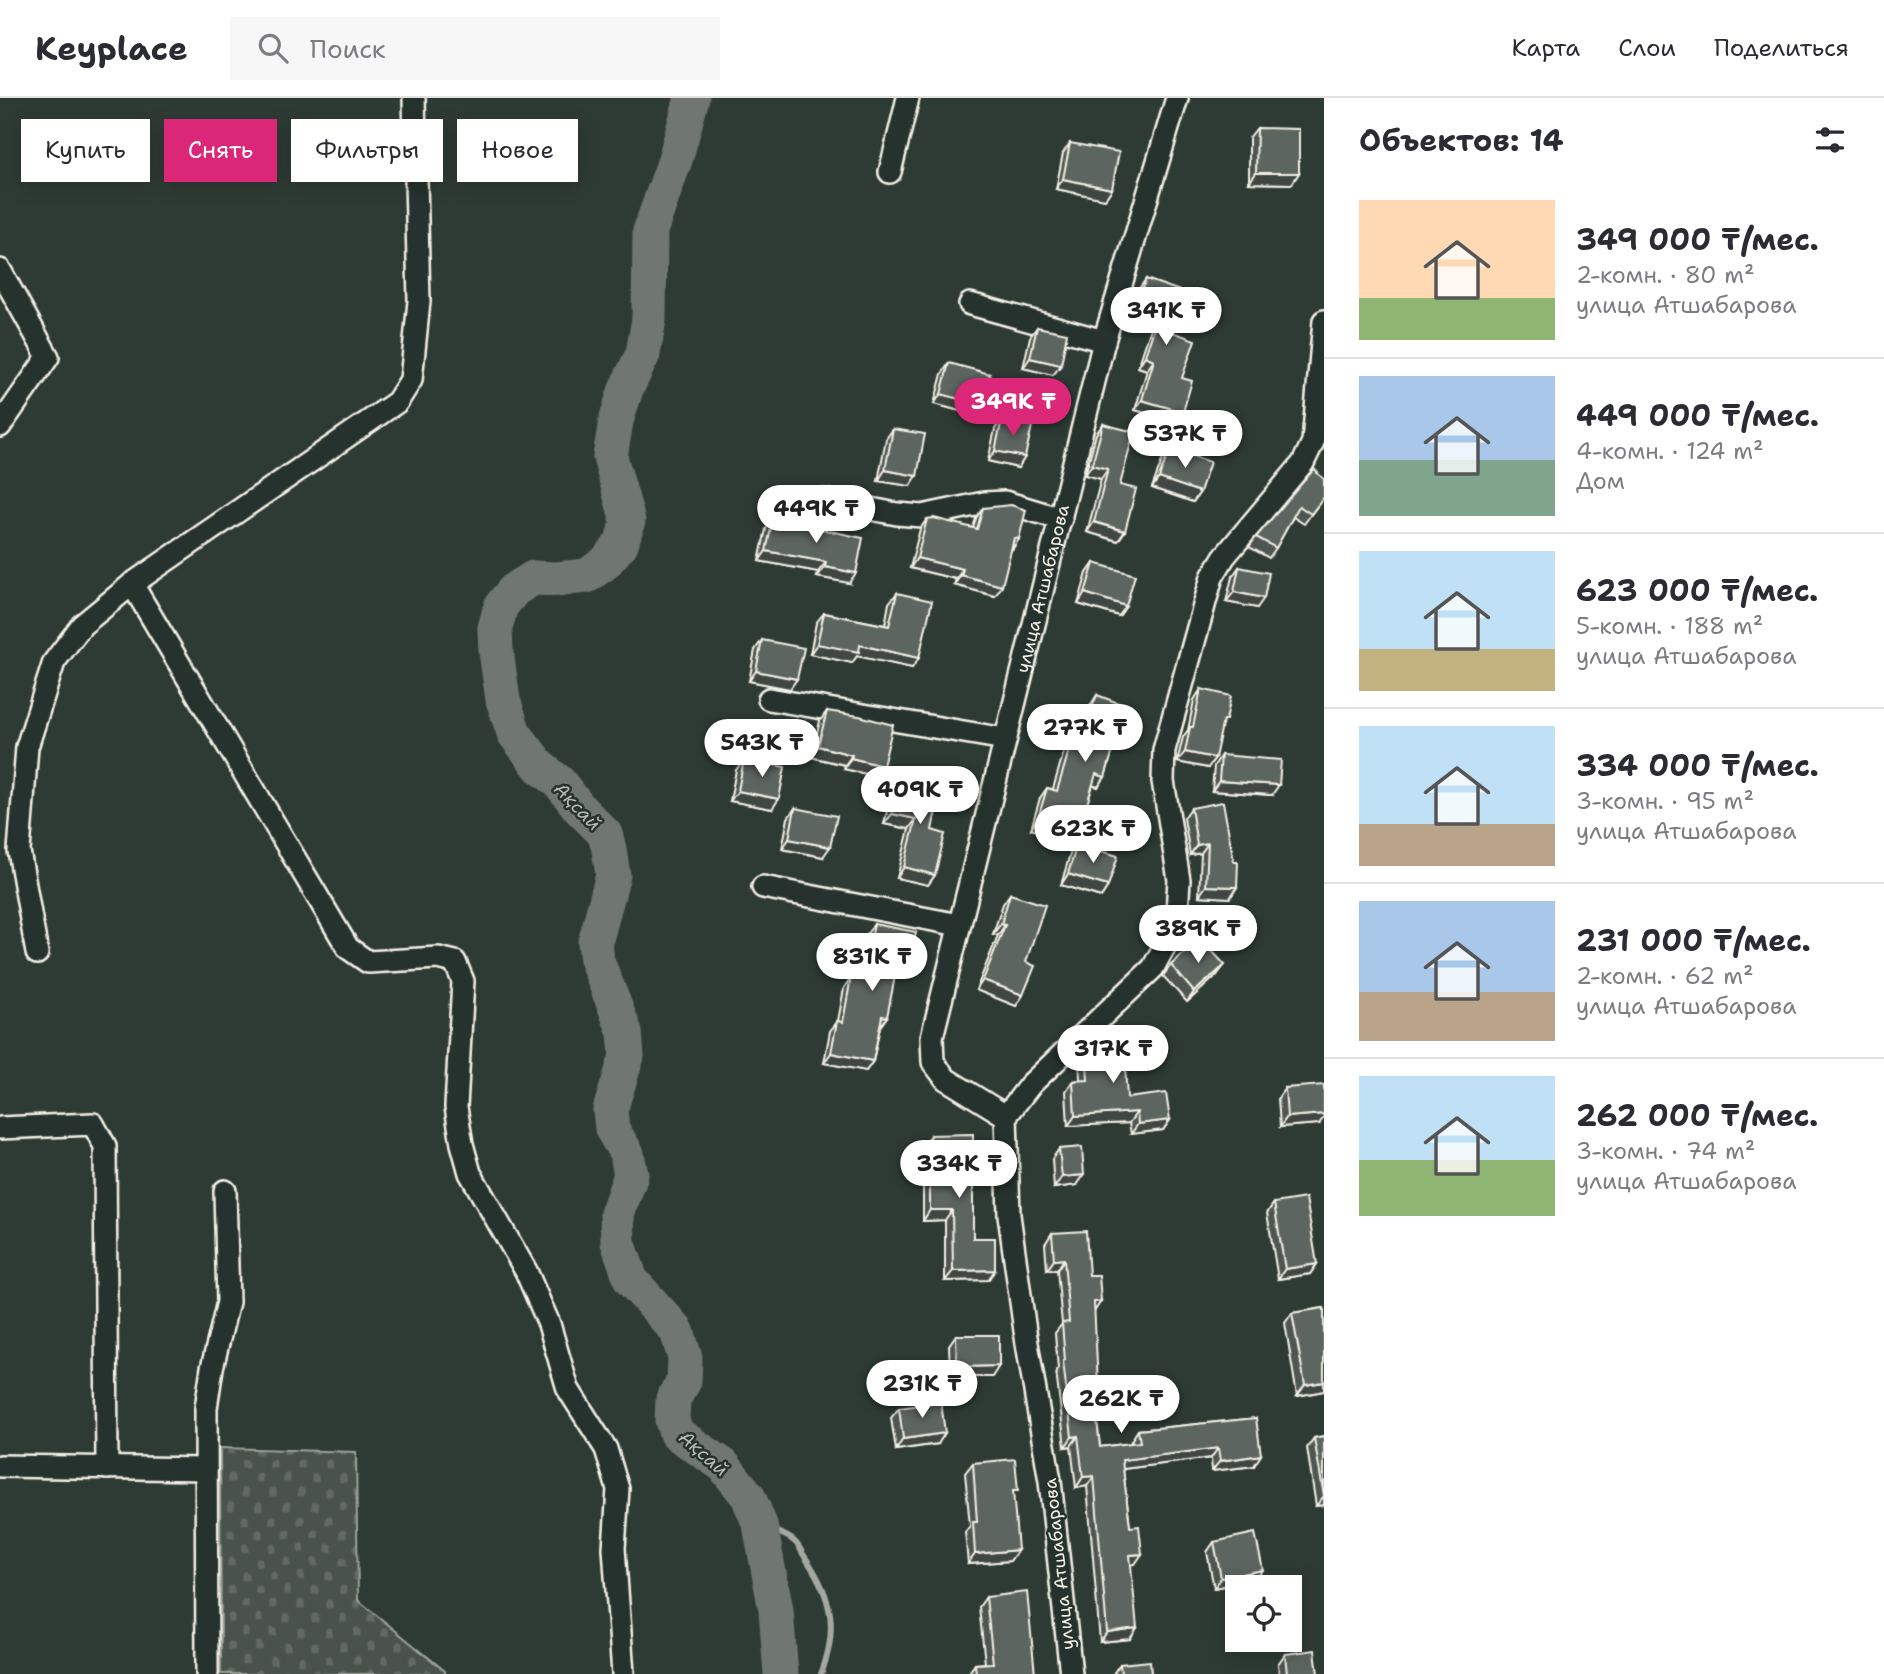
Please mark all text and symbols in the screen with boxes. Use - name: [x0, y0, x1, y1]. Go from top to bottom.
- search box: [230, 17, 720, 80]
- text: Keyplace: [35, 26, 188, 71]
- icon: search: [254, 29, 292, 67]
- text: Поиск: [310, 31, 386, 66]
- text: Карта: [1512, 32, 1580, 64]
- text: Слои: [1618, 32, 1676, 64]
- text: Поделиться: [1714, 32, 1849, 64]
- chip: Купить: [21, 119, 150, 182]
- chip: Снять: [164, 119, 277, 182]
- chip: Фильтры: [291, 119, 443, 182]
- chip: Новое: [457, 119, 578, 182]
- text: Объектов: 14: [1359, 120, 1564, 161]
- icon: filters: [1811, 121, 1849, 159]
- text: 349 000 ₸/мес.: [1576, 219, 1819, 260]
- icon: home: [1415, 228, 1499, 312]
- text: 2-комн. · 80 m²: [1576, 260, 1755, 290]
- pin: 341K ₸: [1109, 288, 1223, 347]
- text: улица Атшабарова: [1576, 290, 1797, 320]
- text: 341K ₸: [1127, 295, 1205, 325]
- pin: 349K ₸: [956, 378, 1070, 438]
- text: 349K ₸: [970, 386, 1056, 416]
- text: 449 000 ₸/мес.: [1576, 395, 1819, 436]
- icon: home: [1415, 404, 1499, 488]
- pin: 537K ₸: [1128, 410, 1242, 470]
- text: 537K ₸: [1143, 418, 1227, 448]
- text: 4-комн. · 124 m²: [1576, 436, 1764, 466]
- text: Дом: [1576, 466, 1625, 496]
- pin: 449K ₸: [759, 486, 873, 545]
- text: 449K ₸: [773, 493, 859, 523]
- street label: улица Атшабарова: [1010, 502, 1075, 675]
- text: 623 000 ₸/мес.: [1576, 570, 1818, 611]
- icon: home: [1415, 579, 1499, 663]
- text: 5-комн. · 188 m²: [1576, 611, 1763, 641]
- text: улица Атшабарова: [1576, 641, 1797, 671]
- pin: 277K ₸: [1028, 704, 1142, 764]
- text: 277K ₸: [1043, 712, 1127, 742]
- pin: 543K ₸: [705, 720, 819, 779]
- text: 543K ₸: [720, 727, 804, 757]
- text: 334 000 ₸/мес.: [1576, 745, 1819, 786]
- icon: home: [1415, 754, 1499, 838]
- pin: 409K ₸: [863, 766, 977, 826]
- text: 409K ₸: [877, 774, 963, 804]
- water label: Ақсай: [549, 777, 607, 836]
- text: 3-комн. · 95 m²: [1576, 786, 1754, 816]
- pin: 623K ₸: [1036, 806, 1150, 865]
- text: 623K ₸: [1050, 813, 1136, 843]
- text: улица Атшабарова: [1576, 816, 1797, 846]
- pin: 389K ₸: [1141, 906, 1255, 965]
- text: 389K ₸: [1155, 913, 1241, 943]
- text: 231 000 ₸/мес.: [1576, 920, 1811, 961]
- icon: home: [1415, 929, 1499, 1013]
- pin: 831K ₸: [815, 934, 929, 993]
- text: 831K ₸: [832, 941, 912, 971]
- text: 2-комн. · 62 m²: [1576, 961, 1754, 991]
- text: улица Атшабарова: [1576, 991, 1797, 1021]
- pin: 317K ₸: [1056, 1026, 1170, 1085]
- text: 317K ₸: [1073, 1033, 1153, 1063]
- text: 262 000 ₸/мес.: [1576, 1095, 1818, 1136]
- icon: home: [1415, 1104, 1499, 1188]
- text: 3-комн. · 74 m²: [1576, 1136, 1755, 1166]
- pin: 334K ₸: [902, 1140, 1016, 1200]
- text: 334K ₸: [916, 1148, 1002, 1178]
- text: улица Атшабарова: [1576, 1166, 1797, 1196]
- pin: 231K ₸: [865, 1360, 979, 1420]
- text: 231K ₸: [882, 1368, 962, 1398]
- pin: 262K ₸: [1064, 1376, 1178, 1435]
- text: 262K ₸: [1078, 1383, 1164, 1413]
- water label: Ақсай: [674, 1425, 734, 1482]
- street label: улица Атшабарова: [1038, 1477, 1080, 1651]
- map controls: [1225, 1575, 1302, 1652]
- button: locate: [1225, 1575, 1302, 1652]

